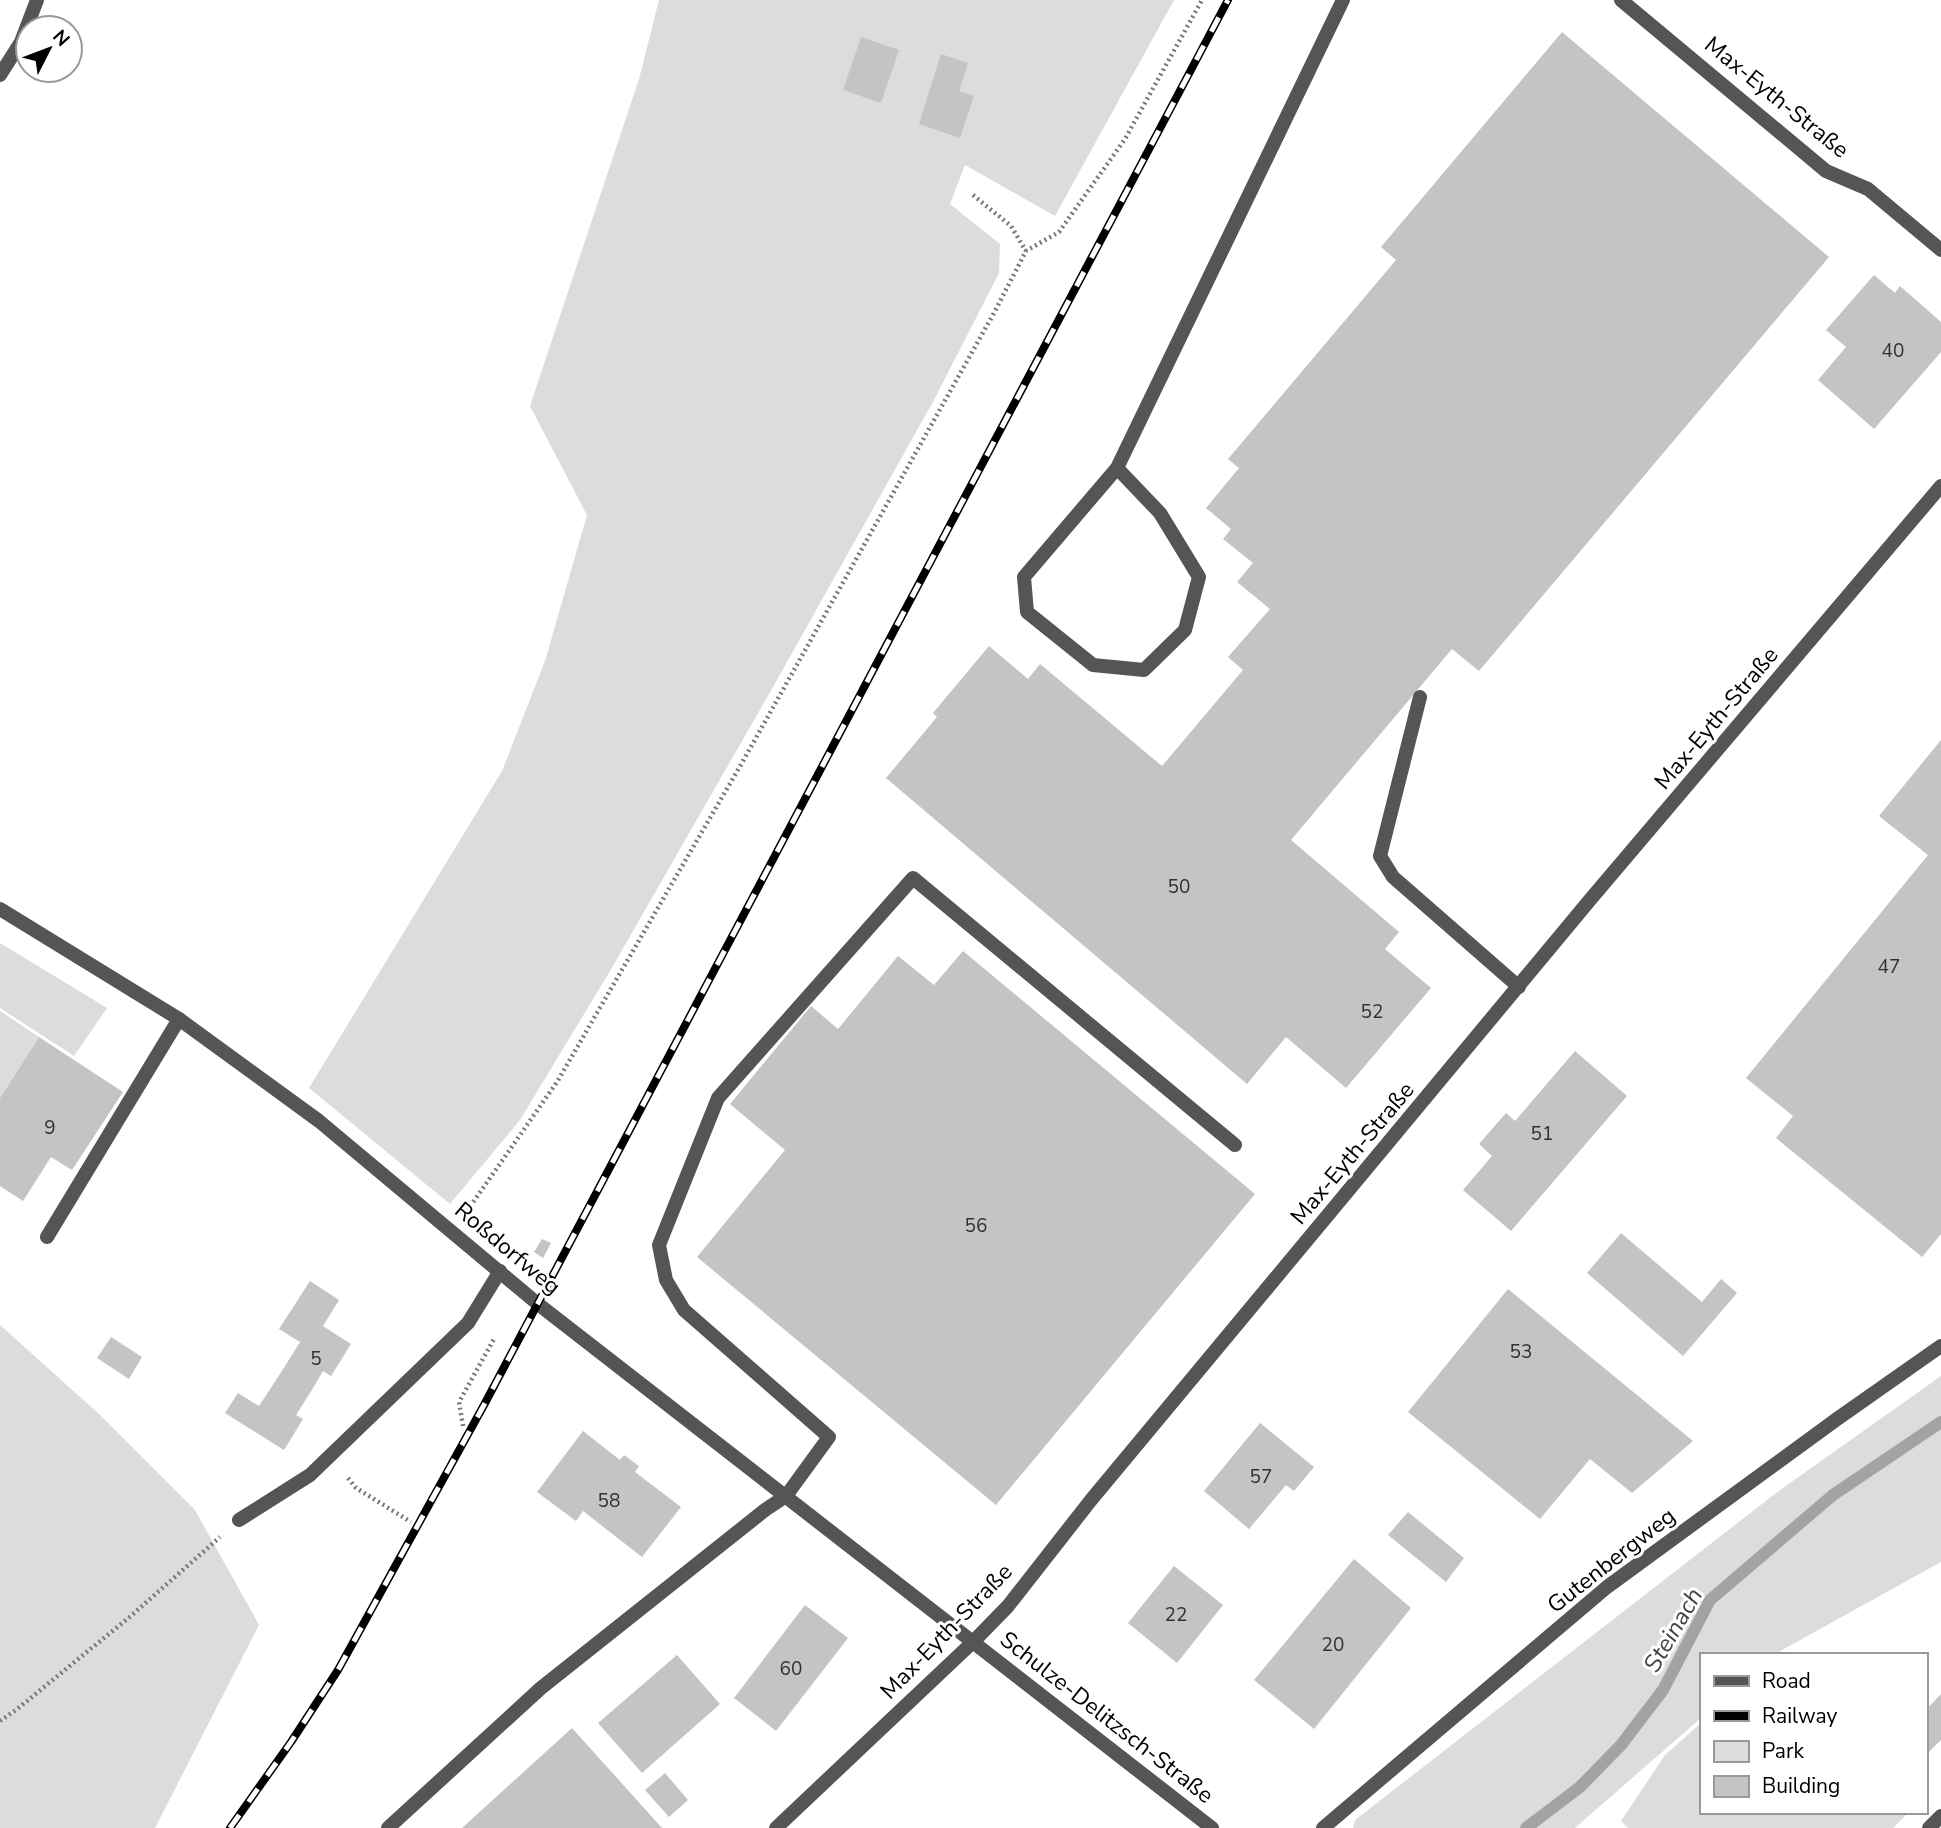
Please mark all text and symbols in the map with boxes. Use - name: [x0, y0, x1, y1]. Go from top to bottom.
- north arrow: [14, 14, 84, 84]
- text: N: [46, 24, 75, 52]
- street label: Max-Eyth-Straße: [1698, 29, 1855, 165]
- house number: 40: [1882, 338, 1904, 364]
- street label: Max-Eyth-Straße: [1647, 640, 1785, 796]
- house number: 50: [1168, 874, 1190, 900]
- house number: 47: [1878, 954, 1900, 980]
- house number: 52: [1361, 999, 1383, 1025]
- street label: Max-Eyth-Straße: [1283, 1075, 1421, 1231]
- house number: 9: [44, 1115, 56, 1141]
- house number: 51: [1531, 1121, 1553, 1147]
- street label: Roßdorfweg: [448, 1195, 567, 1302]
- house number: 56: [965, 1213, 987, 1239]
- house number: 53: [1510, 1339, 1532, 1365]
- house number: 5: [310, 1346, 322, 1372]
- house number: 57: [1250, 1464, 1272, 1490]
- house number: 58: [598, 1488, 620, 1514]
- street label: Gutenbergweg: [1541, 1500, 1682, 1620]
- street label: Max-Eyth-Straße: [874, 1557, 1019, 1706]
- water label: Steinach: [1636, 1582, 1710, 1678]
- house number: 22: [1165, 1602, 1187, 1628]
- street label: Schulze-Delitzsch-Straße: [993, 1624, 1220, 1811]
- house number: 20: [1322, 1632, 1344, 1658]
- legend: [1700, 1653, 1927, 1814]
- house number: 60: [780, 1656, 802, 1682]
- text: Road: [1762, 1667, 1811, 1695]
- text: Railway: [1762, 1702, 1837, 1730]
- text: Park: [1762, 1737, 1804, 1765]
- text: Building: [1762, 1772, 1840, 1800]

